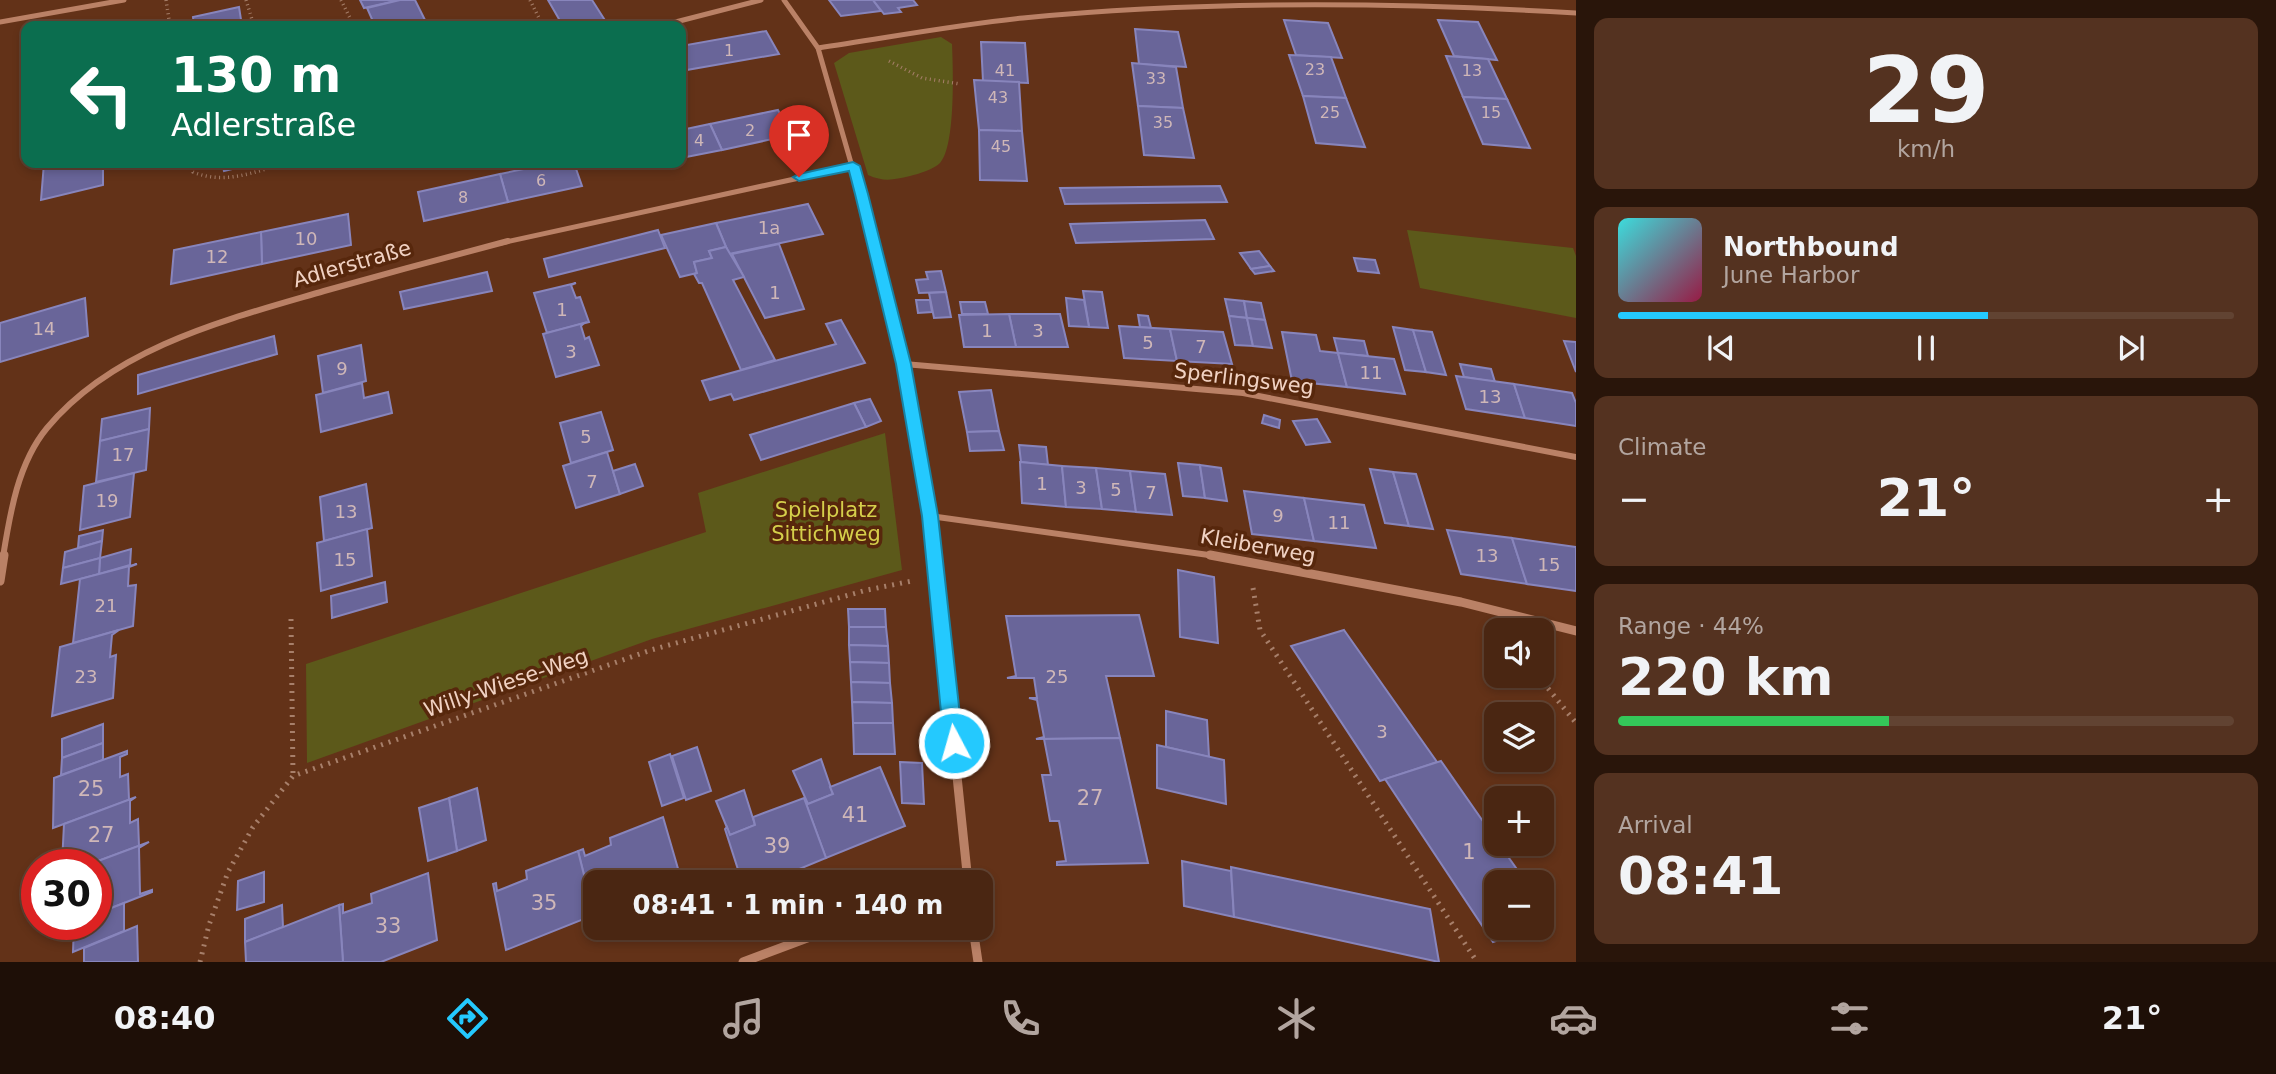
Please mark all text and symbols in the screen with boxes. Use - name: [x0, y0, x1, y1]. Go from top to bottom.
- text: 29: [1863, 38, 1989, 143]
- house number: 1: [724, 41, 734, 60]
- text: 130 m: [171, 47, 341, 104]
- icon: left: [56, 49, 147, 140]
- house number: 23: [1305, 60, 1325, 79]
- house number: 41: [995, 61, 1015, 80]
- house number: 13: [1462, 61, 1482, 80]
- house number: 33: [1146, 69, 1166, 88]
- house number: 43: [988, 88, 1008, 107]
- house number: 25: [1320, 103, 1340, 122]
- house number: 15: [1481, 103, 1501, 122]
- pin: [769, 105, 829, 177]
- text: Adlerstraße: [171, 106, 356, 144]
- house number: 35: [1153, 113, 1173, 132]
- icon: arrive: [780, 116, 818, 154]
- house number: 2: [745, 121, 755, 140]
- house number: 4: [694, 131, 704, 150]
- text: km/h: [1897, 136, 1955, 162]
- house number: 45: [991, 137, 1011, 156]
- house number: 6: [536, 171, 546, 190]
- house number: 8: [458, 188, 468, 207]
- house number: 1a: [758, 217, 780, 238]
- house number: 10: [295, 228, 317, 249]
- text: Northbound: [1723, 232, 1899, 262]
- street label: Adlerstraße: [290, 236, 414, 292]
- house number: 12: [206, 246, 228, 267]
- text: June Harbor: [1723, 262, 1859, 288]
- house number: 1: [769, 282, 781, 303]
- house number: 1: [556, 299, 568, 320]
- house number: 14: [33, 318, 55, 339]
- house number: 1: [981, 320, 993, 341]
- house number: 3: [1032, 320, 1044, 341]
- icon: previous: [1702, 329, 1740, 367]
- icon: pause: [1907, 329, 1945, 367]
- icon: next: [2112, 329, 2150, 367]
- house number: 5: [1142, 332, 1154, 353]
- house number: 7: [1195, 336, 1207, 357]
- house number: 3: [565, 341, 577, 362]
- house number: 9: [336, 358, 348, 379]
- street label: Sperlingsweg: [1173, 359, 1315, 399]
- house number: 11: [1360, 362, 1382, 383]
- house number: 13: [1479, 386, 1501, 407]
- house number: 5: [580, 426, 592, 447]
- text: Climate: [1618, 434, 1707, 460]
- house number: 17: [112, 444, 134, 465]
- text: 21°: [1877, 468, 1975, 528]
- house number: 7: [586, 471, 598, 492]
- house number: 1: [1036, 473, 1048, 494]
- house number: 3: [1075, 477, 1087, 498]
- text: −: [1618, 477, 1650, 521]
- text: +: [2202, 477, 2234, 521]
- house number: 5: [1110, 479, 1122, 500]
- house number: 7: [1145, 482, 1157, 503]
- house number: 19: [96, 490, 118, 511]
- park label: Spielplatz Sittichweg: [771, 498, 881, 546]
- house number: 13: [335, 501, 357, 522]
- house number: 9: [1272, 505, 1284, 526]
- house number: 11: [1328, 512, 1350, 533]
- street label: Kleiberweg: [1198, 524, 1318, 568]
- house number: 13: [1476, 545, 1498, 566]
- house number: 15: [334, 549, 356, 570]
- house number: 15: [1538, 554, 1560, 575]
- house number: 21: [95, 595, 117, 616]
- text: Range · 44%: [1618, 613, 1764, 639]
- map controls: [1484, 618, 1554, 940]
- button: sound: [1484, 618, 1554, 688]
- street label: Willy-Wiese-Weg: [421, 644, 591, 722]
- text: 220 km: [1618, 647, 1833, 707]
- house number: 23: [75, 666, 97, 687]
- house number: 25: [1046, 666, 1068, 687]
- button: layers: [1484, 702, 1554, 772]
- position arrow: [917, 706, 991, 780]
- house number: 3: [1376, 721, 1388, 742]
- house number: 25: [78, 777, 104, 801]
- house number: 27: [1077, 786, 1103, 810]
- button: +: [1484, 786, 1554, 856]
- house number: 41: [842, 803, 868, 827]
- text: Arrival: [1618, 812, 1693, 838]
- house number: 27: [88, 823, 114, 847]
- house number: 39: [764, 834, 790, 858]
- house number: 1: [1462, 840, 1476, 864]
- text: 08:41: [1618, 846, 1784, 906]
- speed limit sign: 30: [21, 849, 112, 940]
- button: −: [1484, 870, 1554, 940]
- text: 08:41 · 1 min · 140 m: [633, 890, 943, 920]
- house number: 35: [531, 891, 557, 915]
- house number: 33: [375, 914, 401, 938]
- icon: directions: [443, 994, 492, 1043]
- icon: music: [719, 994, 768, 1043]
- icon: phone: [996, 994, 1045, 1043]
- icon: climate: [1272, 994, 1321, 1043]
- icon: car: [1549, 994, 1598, 1043]
- icon: filters: [1825, 994, 1874, 1043]
- text: 08:40: [114, 999, 216, 1037]
- text: 21°: [2102, 999, 2162, 1037]

